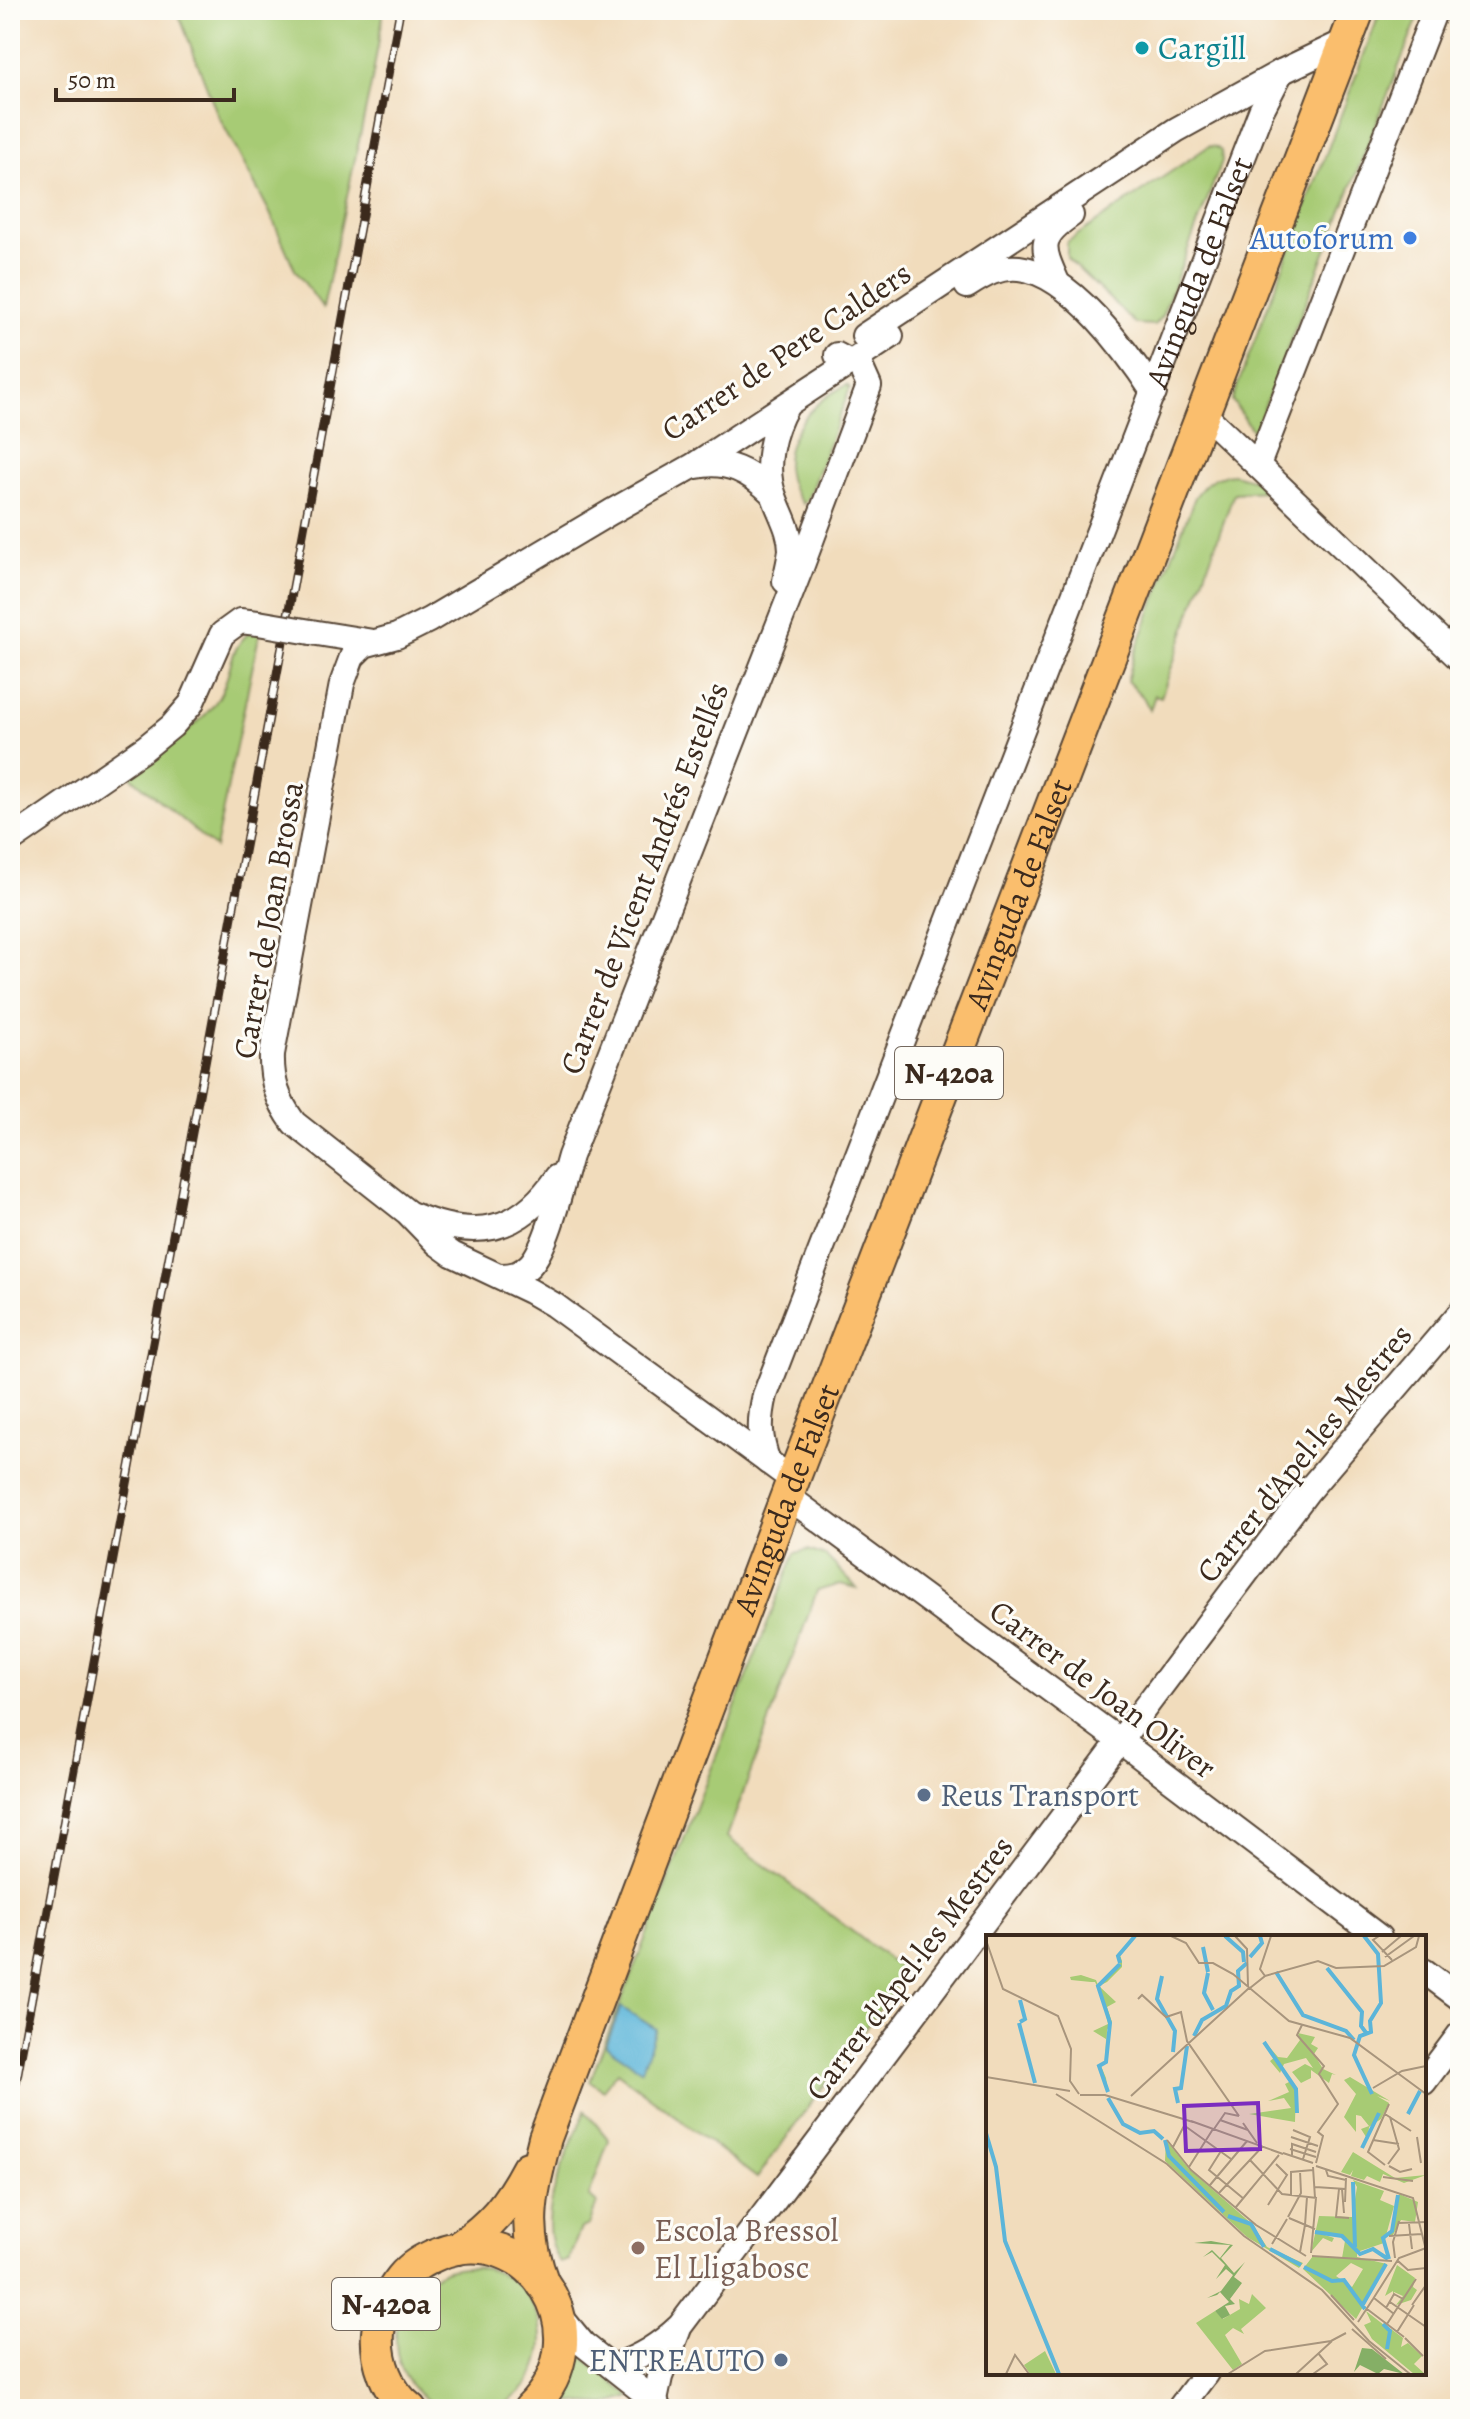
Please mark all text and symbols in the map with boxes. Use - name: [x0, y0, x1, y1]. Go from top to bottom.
- place label: Cargill: [1158, 26, 1246, 70]
- marker: Cargill: [1133, 39, 1151, 57]
- scale bar: [56, 52, 234, 102]
- text: 50 m: [68, 64, 116, 96]
- street label: Avinguda de Falset: [1134, 150, 1263, 395]
- place label: Autoforum: [1249, 216, 1394, 260]
- marker: Autoforum: [1401, 229, 1419, 247]
- street label: Carrer de Pere Calders: [652, 251, 920, 451]
- street label: Carrer de Vicent Andrés Estellés: [549, 676, 739, 1080]
- street label: Avinguda de Falset: [953, 772, 1083, 1017]
- street label: Carrer de Joan Brossa: [222, 778, 314, 1062]
- road number: N-420a: [895, 1047, 1003, 1099]
- street label: Carrer d'Apel·les Mestres: [1186, 1314, 1422, 1592]
- street label: Avinguda de Falset: [722, 1377, 850, 1622]
- street label: Carrer de Joan Oliver: [981, 1589, 1225, 1789]
- place label: Reus Transport: [940, 1773, 1139, 1817]
- marker: Reus Transport: [915, 1786, 933, 1804]
- street label: Carrer d'Apel·les Mestres: [795, 1827, 1023, 2109]
- inset map: [986, 1935, 1426, 2375]
- place label: Escola Bressol El Lligabosc: [654, 2208, 839, 2289]
- marker: Escola Bressol El Lligabosc: [629, 2239, 647, 2257]
- road number: N-420a: [332, 2278, 440, 2330]
- place label: ENTREAUTO: [588, 2338, 765, 2382]
- marker: ENTREAUTO: [772, 2351, 790, 2369]

